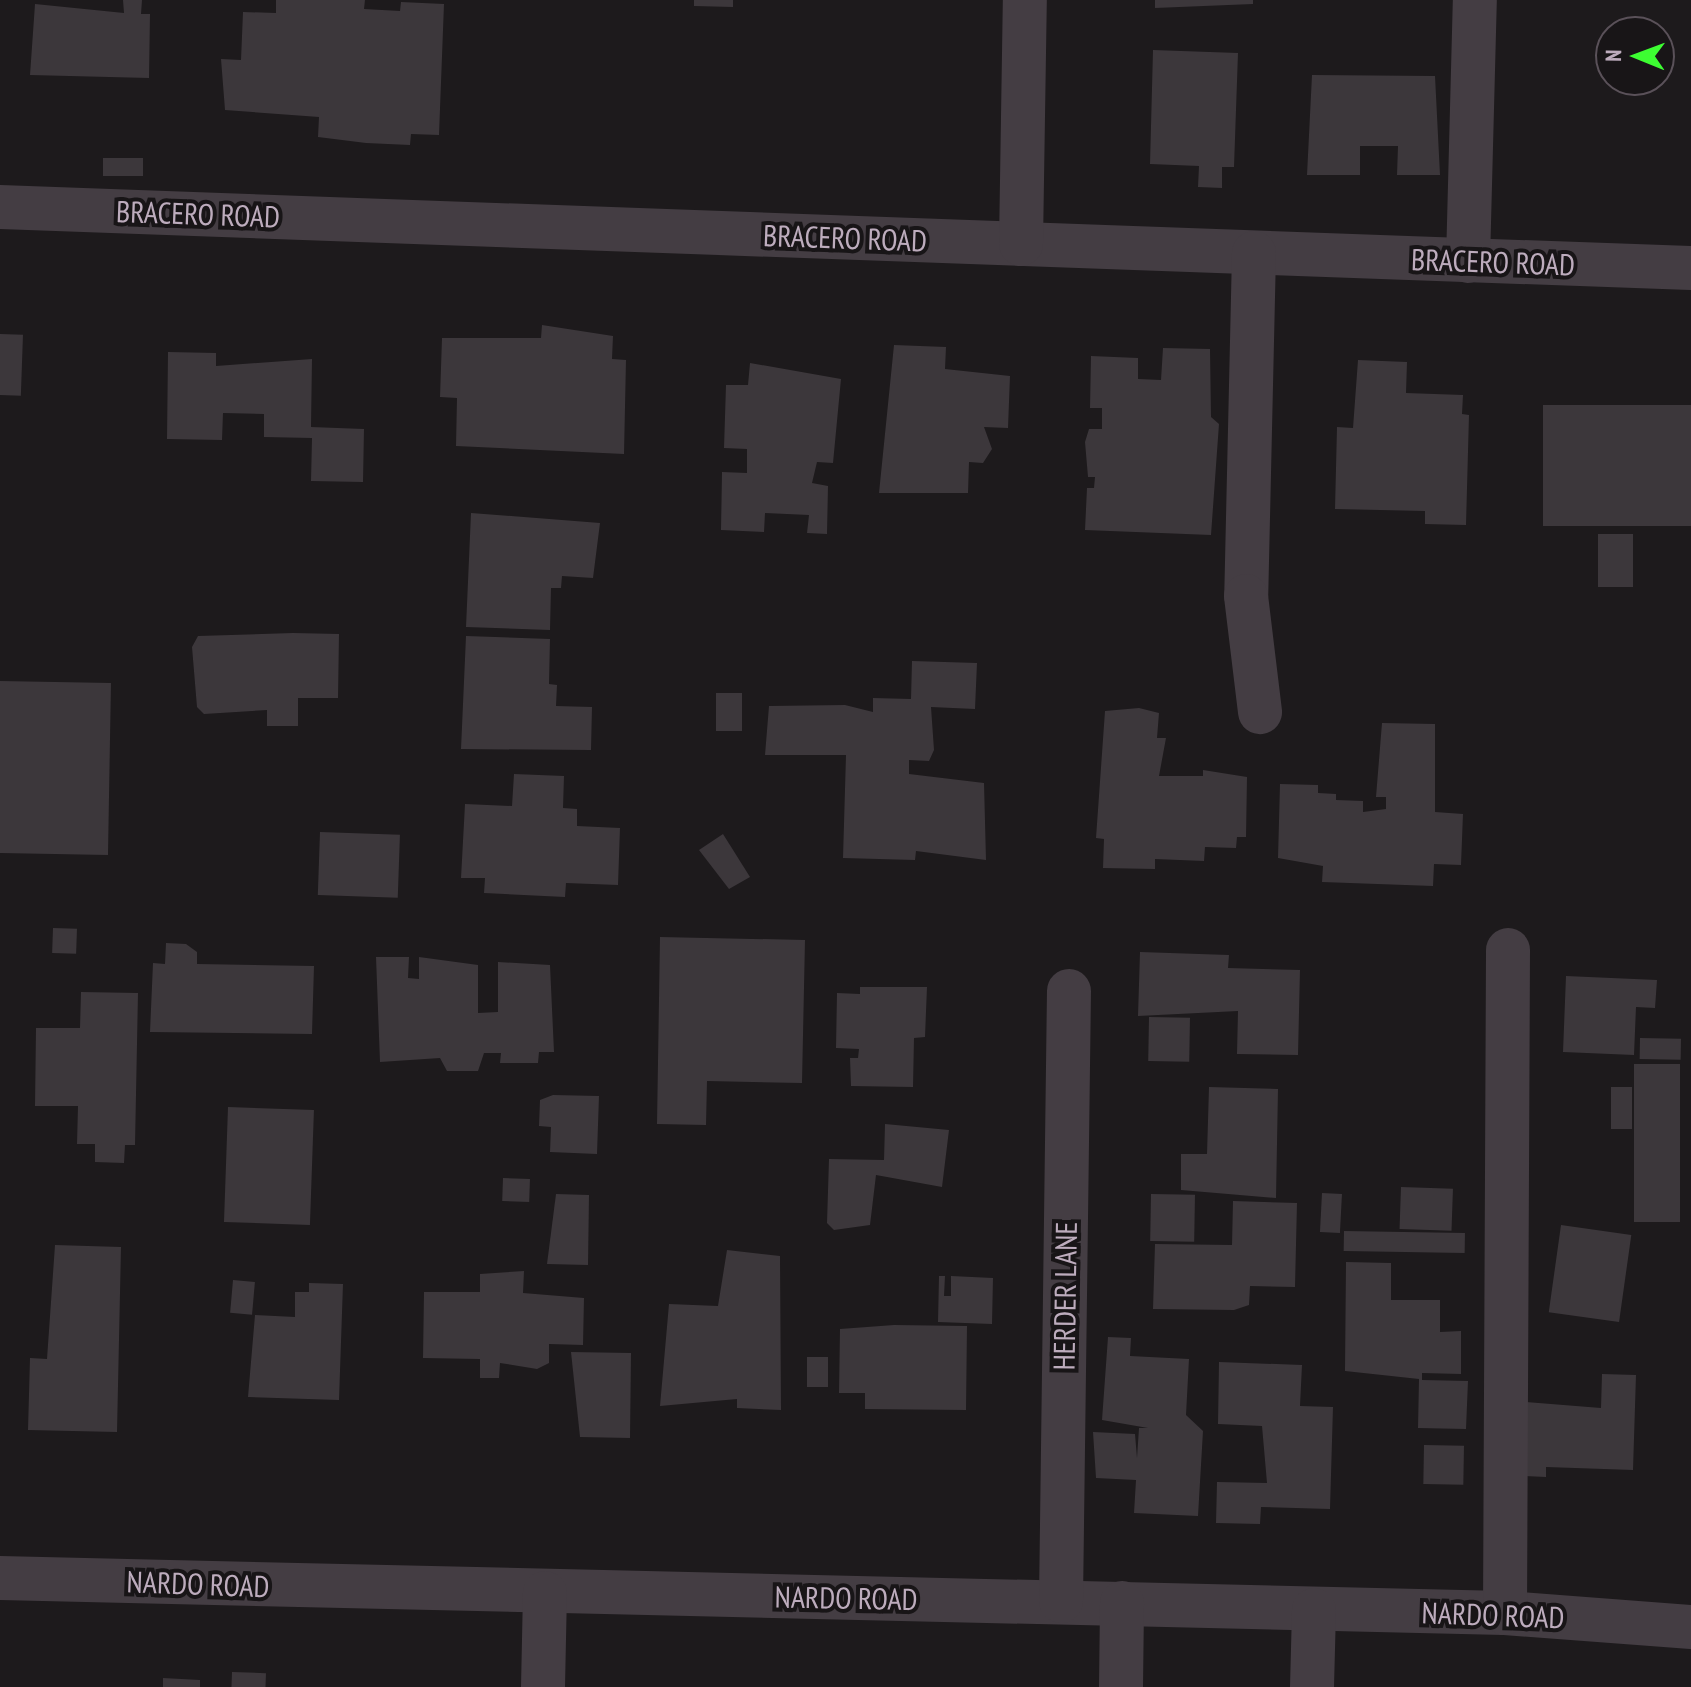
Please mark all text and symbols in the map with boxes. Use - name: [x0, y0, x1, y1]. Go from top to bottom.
- north arrow: [1595, 16, 1675, 96]
- text: N: [1599, 49, 1627, 62]
- street label: BRACERO ROAD: [116, 193, 280, 235]
- street label: BRACERO ROAD: [763, 217, 927, 259]
- street label: BRACERO ROAD: [1411, 241, 1575, 283]
- street label: HERDER LANE: [1046, 1221, 1084, 1371]
- street label: NARDO ROAD: [126, 1564, 270, 1604]
- street label: NARDO ROAD: [774, 1579, 918, 1617]
- street label: NARDO ROAD: [1421, 1595, 1565, 1635]

